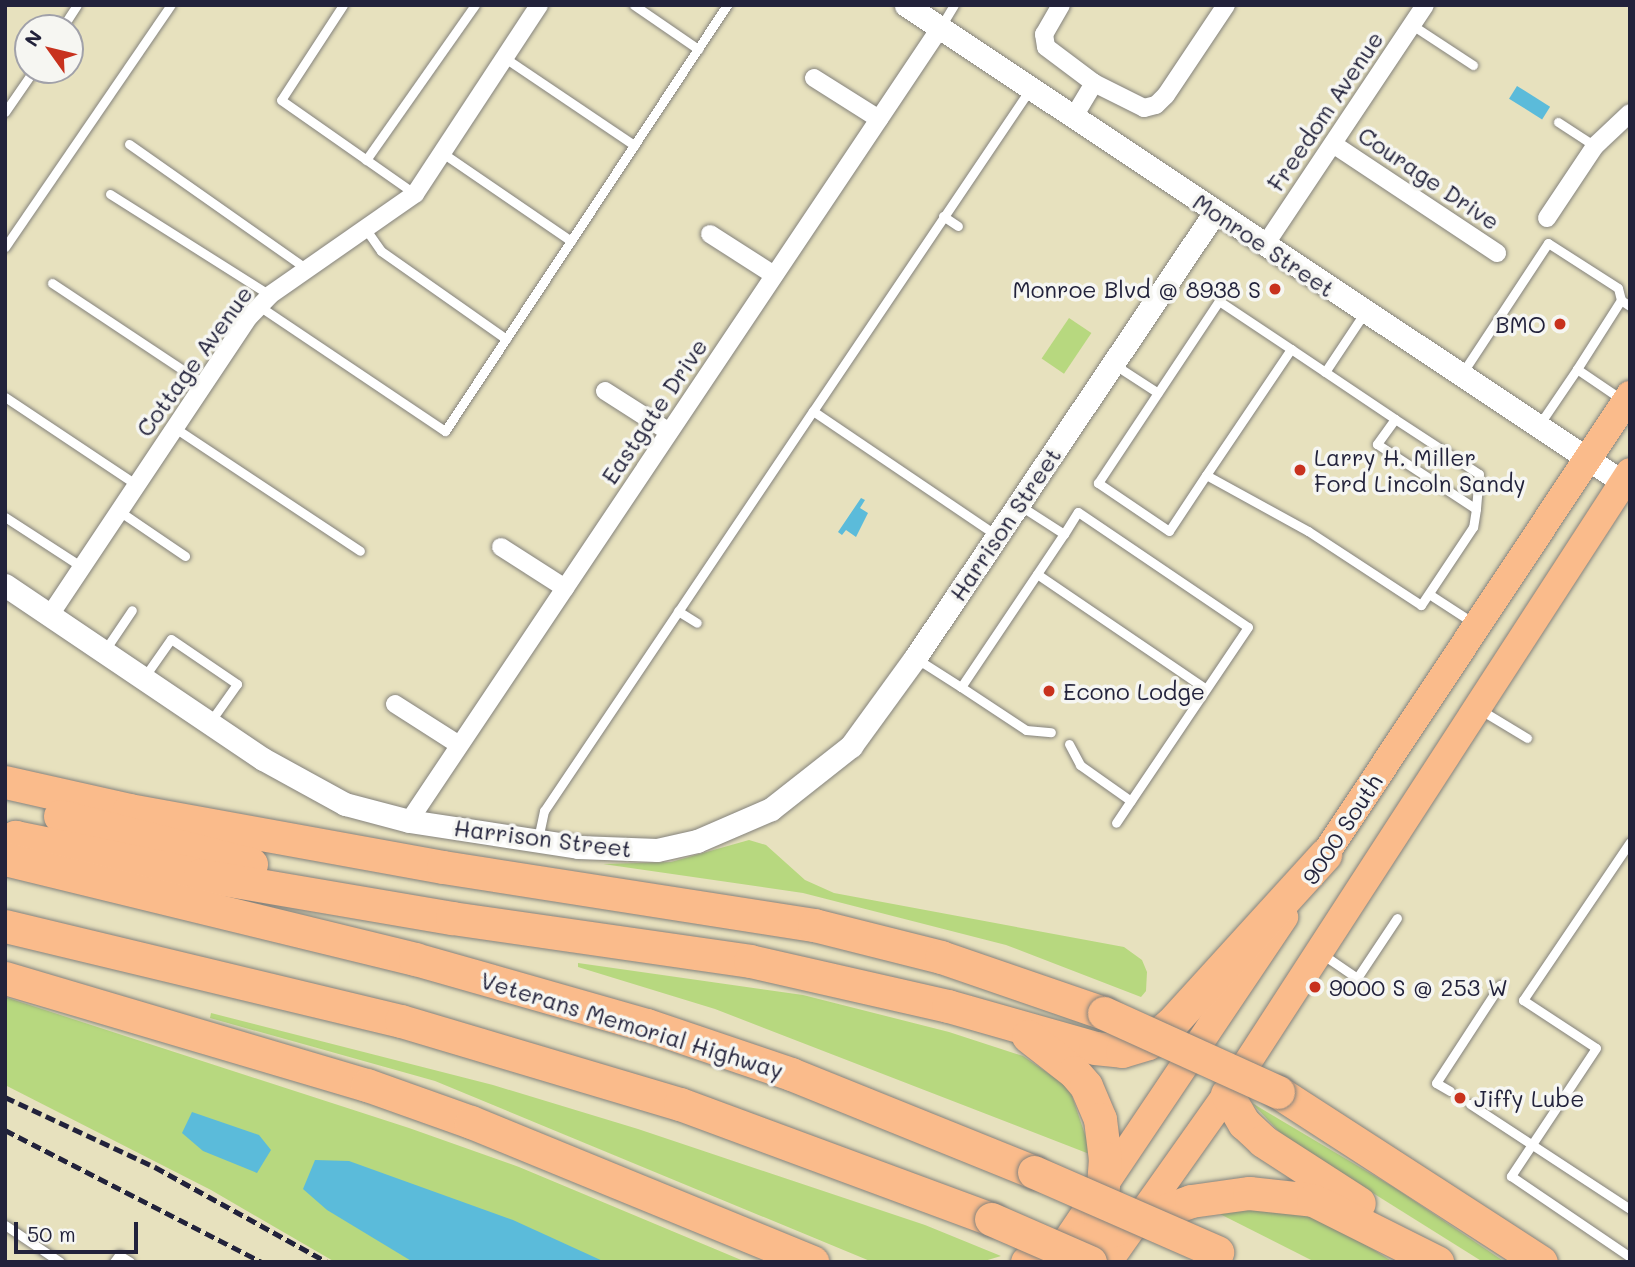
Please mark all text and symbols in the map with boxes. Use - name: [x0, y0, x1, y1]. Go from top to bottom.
- north arrow: [14, 14, 84, 84]
- text: N: [18, 25, 47, 51]
- street label: Freedom Avenue: [1261, 26, 1389, 196]
- street label: Courage Drive: [1353, 121, 1505, 235]
- street label: Monroe Street: [1188, 188, 1340, 302]
- place label: Monroe Blvd @ 8938 S: [1012, 275, 1261, 303]
- street label: Cottage Avenue: [130, 280, 258, 442]
- marker: Monroe Blvd @ 8938 S: [1267, 281, 1283, 297]
- place label: BMO: [1495, 310, 1546, 338]
- marker: BMO: [1552, 316, 1568, 332]
- street label: Eastgate Drive: [595, 333, 713, 489]
- street label: Harrison Street: [944, 442, 1066, 606]
- place label: Larry H. Miller Ford Lincoln Sandy: [1314, 443, 1526, 497]
- marker: Larry H. Miller Ford Lincoln Sandy: [1292, 462, 1308, 478]
- place label: Econo Lodge: [1063, 677, 1205, 705]
- marker: Econo Lodge: [1041, 683, 1057, 699]
- street label: 9000 South: [1296, 769, 1388, 889]
- street label: Harrison Street: [452, 813, 634, 863]
- street label: Veterans Memorial Highway: [477, 966, 787, 1084]
- place label: 9000 S @ 253 W: [1329, 973, 1508, 1001]
- marker: 9000 S @ 253 W: [1307, 979, 1323, 995]
- place label: Jiffy Lube: [1474, 1084, 1584, 1112]
- marker: Jiffy Lube: [1452, 1090, 1468, 1106]
- scale bar: [18, 1208, 142, 1252]
- text: 50 m: [27, 1220, 76, 1247]

